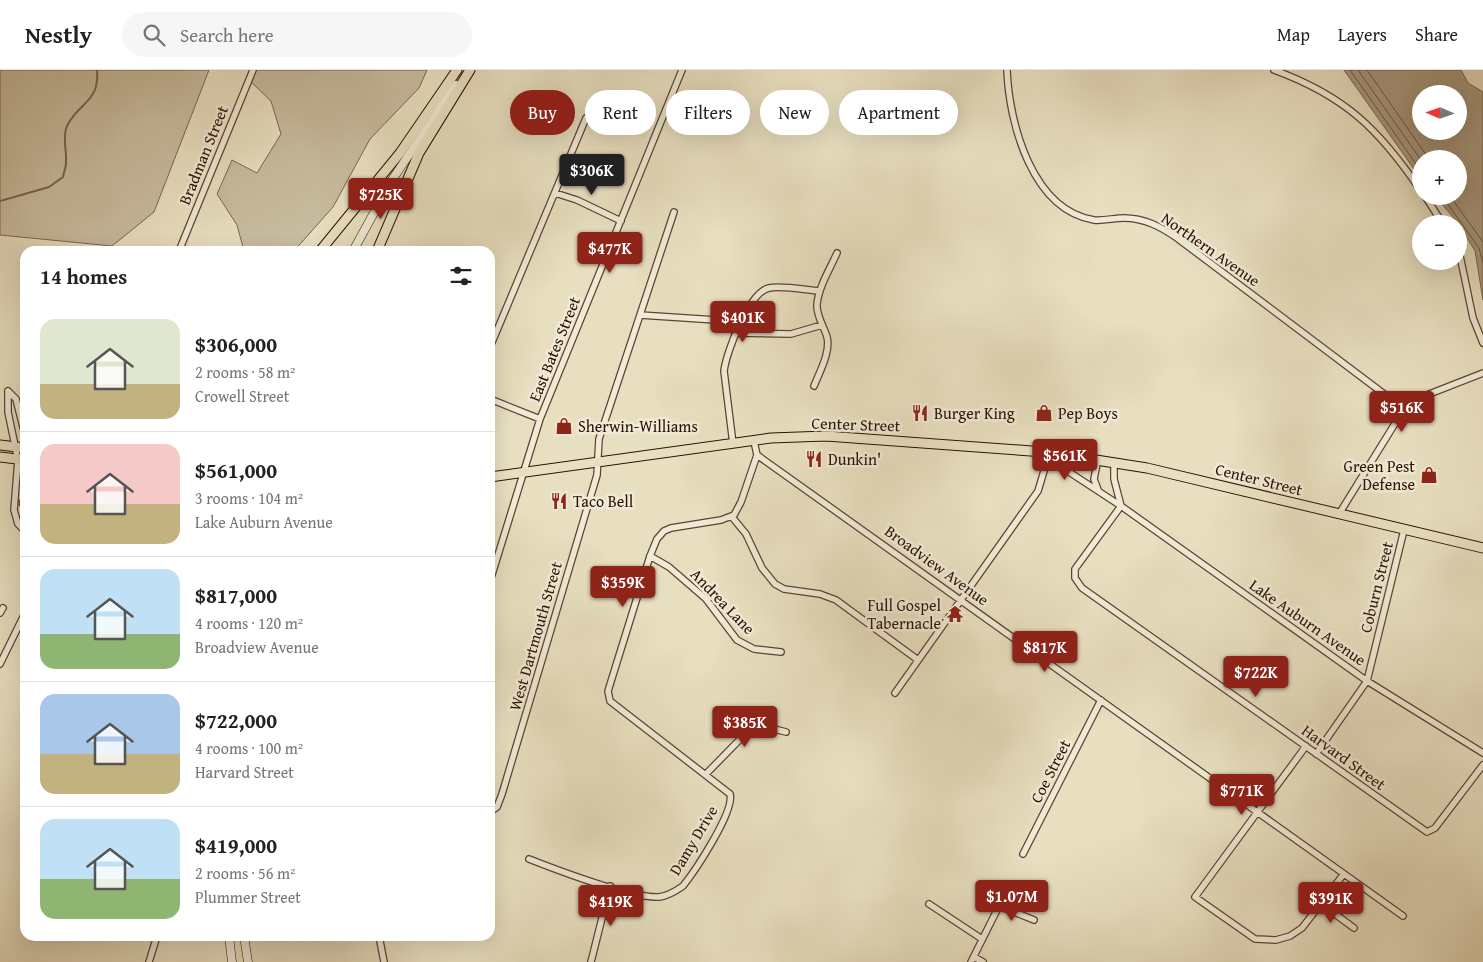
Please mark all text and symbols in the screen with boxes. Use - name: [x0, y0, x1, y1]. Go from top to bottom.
- search box: [122, 12, 472, 57]
- text: Nestly: [25, 17, 92, 52]
- icon: search: [140, 21, 168, 49]
- text: Search here: [180, 21, 274, 49]
- text: Map: [1277, 21, 1310, 48]
- text: Layers: [1338, 21, 1387, 48]
- text: Share: [1415, 21, 1458, 48]
- north arrow: [1412, 85, 1468, 140]
- map controls: [1412, 85, 1467, 270]
- chip: Buy: [510, 90, 575, 135]
- chip: Rent: [585, 90, 656, 135]
- chip: Filters: [666, 90, 750, 135]
- chip: New: [760, 90, 829, 135]
- chip: Apartment: [839, 90, 958, 135]
- street label: Bradman Street: [172, 101, 234, 208]
- button: +: [1412, 150, 1467, 205]
- pin: $306K: [557, 154, 627, 196]
- text: $306K: [570, 158, 614, 182]
- pin: $725K: [346, 178, 416, 220]
- text: $725K: [359, 182, 403, 206]
- street label: Northern Avenue: [1157, 206, 1265, 292]
- button: −: [1412, 215, 1467, 270]
- pin: $477K: [575, 232, 645, 274]
- text: $477K: [588, 236, 632, 260]
- text: 14 homes: [40, 261, 127, 292]
- icon: filters: [447, 262, 475, 290]
- street label: East Bates Street: [522, 293, 586, 405]
- pin: $401K: [708, 300, 778, 343]
- text: $401K: [721, 305, 765, 329]
- text: $306,000: [195, 329, 277, 360]
- icon: home: [80, 339, 140, 399]
- text: 2 rooms · 58 m²: [195, 360, 295, 384]
- text: Crowell Street: [195, 384, 290, 408]
- pin: $516K: [1367, 390, 1437, 433]
- text: $516K: [1380, 395, 1424, 419]
- place label: Burger King: [934, 401, 1015, 425]
- place label: Pep Boys: [1058, 401, 1118, 425]
- restaurant icon: Burger King: [910, 403, 930, 423]
- shop icon: Pep Boys: [1034, 403, 1054, 423]
- street label: Center Street: [811, 410, 901, 438]
- place label: Sherwin-Williams: [578, 414, 698, 438]
- shop icon: Sherwin-Williams: [554, 416, 574, 436]
- pin: $561K: [1030, 438, 1100, 481]
- text: $561K: [1043, 443, 1087, 467]
- place label: Dunkin': [828, 447, 881, 471]
- restaurant icon: Dunkin': [804, 449, 824, 469]
- place label: Green Pest Defense: [1344, 454, 1415, 496]
- text: $561,000: [195, 455, 277, 486]
- street label: Center Street: [1213, 457, 1305, 501]
- icon: home: [80, 464, 140, 524]
- shop icon: Green Pest Defense: [1419, 465, 1439, 485]
- text: 3 rooms · 104 m²: [195, 486, 303, 510]
- place label: Taco Bell: [573, 489, 634, 513]
- restaurant icon: Taco Bell: [549, 491, 569, 511]
- text: Lake Auburn Avenue: [195, 510, 333, 534]
- street label: Broadview Avenue: [880, 519, 994, 611]
- street label: Coburn Street: [1353, 538, 1399, 635]
- street label: West Dartmouth Street: [502, 558, 568, 713]
- street label: Andrea Lane: [685, 562, 761, 640]
- pin: $359K: [588, 566, 658, 608]
- text: $359K: [601, 570, 645, 594]
- street label: Lake Auburn Avenue: [1245, 573, 1371, 671]
- text: $817,000: [195, 580, 277, 611]
- icon: home: [80, 589, 140, 649]
- place label: Full Gospel Tabernacle: [867, 593, 942, 635]
- temple icon: Full Gospel Tabernacle: [945, 604, 965, 624]
- text: 4 rooms · 120 m²: [195, 611, 303, 635]
- pin: $817K: [1010, 630, 1080, 673]
- text: Broadview Avenue: [195, 635, 319, 659]
- text: $817K: [1023, 635, 1067, 659]
- pin: $722K: [1221, 656, 1291, 698]
- text: $722K: [1234, 660, 1278, 684]
- text: $722,000: [195, 705, 277, 736]
- pin: $385K: [710, 706, 780, 748]
- text: $385K: [723, 710, 767, 734]
- icon: home: [80, 714, 140, 774]
- street label: Harvard Street: [1297, 718, 1391, 796]
- street label: Coe Street: [1024, 735, 1076, 807]
- text: 4 rooms · 100 m²: [195, 736, 303, 760]
- text: Harvard Street: [195, 760, 294, 784]
- pin: $771K: [1207, 774, 1277, 816]
- text: $771K: [1220, 778, 1264, 802]
- street label: Damy Drive: [663, 800, 723, 880]
- text: $419,000: [195, 830, 277, 861]
- icon: home: [80, 839, 140, 899]
- text: 2 rooms · 56 m²: [195, 861, 295, 885]
- pin: $1.07M: [971, 880, 1053, 922]
- pin: $391K: [1296, 882, 1366, 924]
- pin: $419K: [576, 884, 646, 927]
- text: $1.07M: [986, 884, 1038, 908]
- text: Plummer Street: [195, 885, 301, 909]
- text: $391K: [1309, 886, 1353, 910]
- text: $419K: [589, 889, 633, 913]

